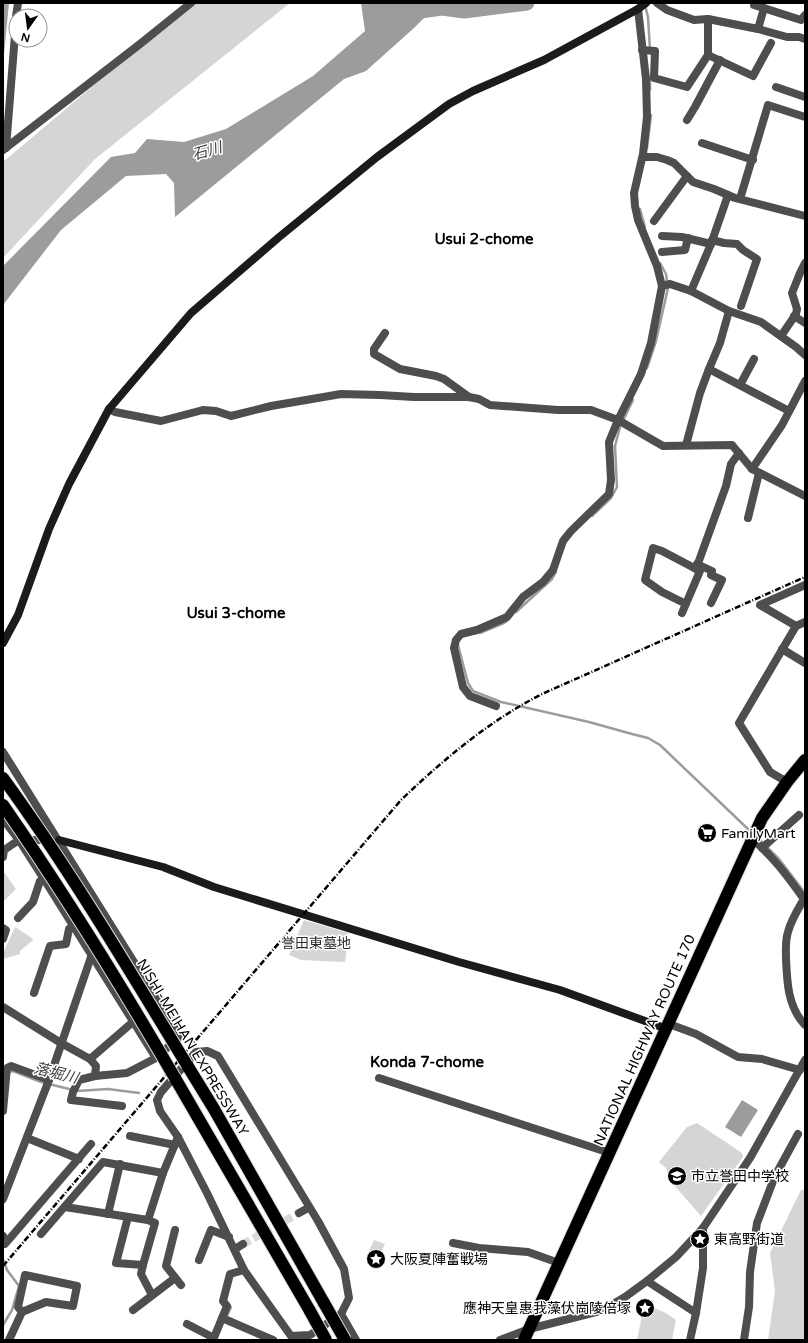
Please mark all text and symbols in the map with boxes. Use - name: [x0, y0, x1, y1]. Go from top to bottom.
- north arrow: [8, 8, 48, 48]
- text: N: [20, 30, 32, 45]
- water label: 石川: [190, 138, 226, 164]
- district label: Usui 2-chome: [434, 230, 534, 248]
- district label: Usui 3-chome: [186, 604, 286, 622]
- supermarket icon: FamilyMart: [696, 822, 718, 844]
- place label: FamilyMart: [721, 825, 796, 842]
- street label: NATIONAL HIGHWAY ROUTE 170: [590, 932, 699, 1149]
- park label: 誉田東墓地: [281, 935, 351, 952]
- street label: NISHI-MEIHAN EXPRESSWAY: [133, 956, 252, 1139]
- district label: Konda 7-chome: [370, 1053, 484, 1071]
- water label: 落堀川: [32, 1059, 82, 1088]
- school or university icon: 市立誉田中学校: [666, 1165, 688, 1187]
- place label: 市立誉田中学校: [691, 1168, 789, 1185]
- place icon: 東高野街道: [689, 1228, 711, 1250]
- place label: 東高野街道: [714, 1231, 784, 1248]
- place icon: 大阪夏陣奮戦場: [365, 1248, 387, 1270]
- place label: 大阪夏陣奮戦場: [390, 1251, 488, 1268]
- place icon: 應神天皇惠我藻伏崗陵倍塚: [634, 1297, 656, 1319]
- place label: 應神天皇惠我藻伏崗陵倍塚: [463, 1300, 631, 1317]

